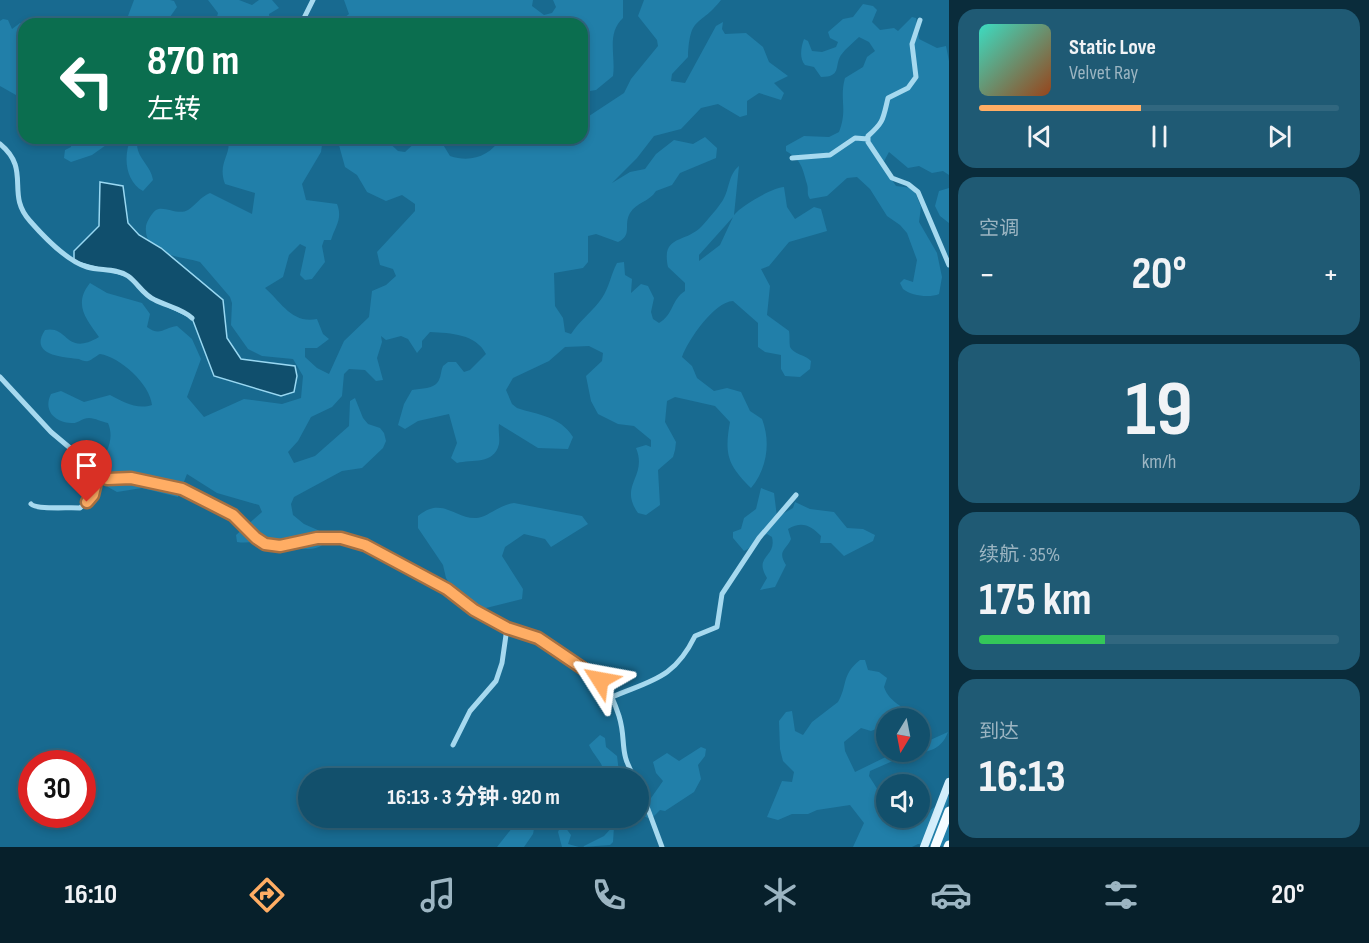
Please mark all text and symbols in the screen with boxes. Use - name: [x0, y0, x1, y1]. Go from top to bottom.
- text: Static Love: [1069, 34, 1156, 61]
- text: 870 m: [147, 36, 239, 87]
- icon: left: [48, 42, 126, 120]
- text: Velvet Ray: [1069, 61, 1138, 85]
- text: 左转: [147, 94, 201, 126]
- icon: previous: [1023, 120, 1056, 153]
- icon: pause: [1143, 120, 1176, 153]
- icon: next: [1263, 120, 1296, 153]
- text: 空调: [979, 217, 1019, 241]
- text: 20°: [1131, 247, 1187, 302]
- text: −: [979, 255, 995, 295]
- text: +: [1323, 255, 1339, 295]
- text: 19: [1125, 364, 1193, 457]
- pin: [61, 440, 112, 502]
- icon: arrive: [70, 449, 103, 482]
- text: km/h: [1142, 450, 1176, 474]
- text: 续航 · 35%: [979, 543, 1060, 567]
- text: 175 km: [979, 573, 1092, 628]
- position arrow: [568, 648, 632, 712]
- north arrow: [876, 708, 930, 762]
- map controls: [876, 708, 930, 828]
- text: 到达: [979, 720, 1019, 744]
- speed limit sign: 30: [18, 750, 96, 828]
- text: 16:13: [979, 750, 1066, 805]
- button: sound: [876, 774, 930, 828]
- text: 16:13 · 3 分钟 · 920 m: [387, 784, 560, 811]
- icon: directions: [246, 874, 288, 916]
- icon: music: [417, 874, 459, 916]
- icon: phone: [588, 874, 630, 916]
- icon: climate: [759, 874, 801, 916]
- icon: car: [930, 874, 972, 916]
- icon: filters: [1100, 874, 1142, 916]
- text: 16:10: [64, 879, 117, 911]
- text: 20°: [1271, 879, 1304, 911]

